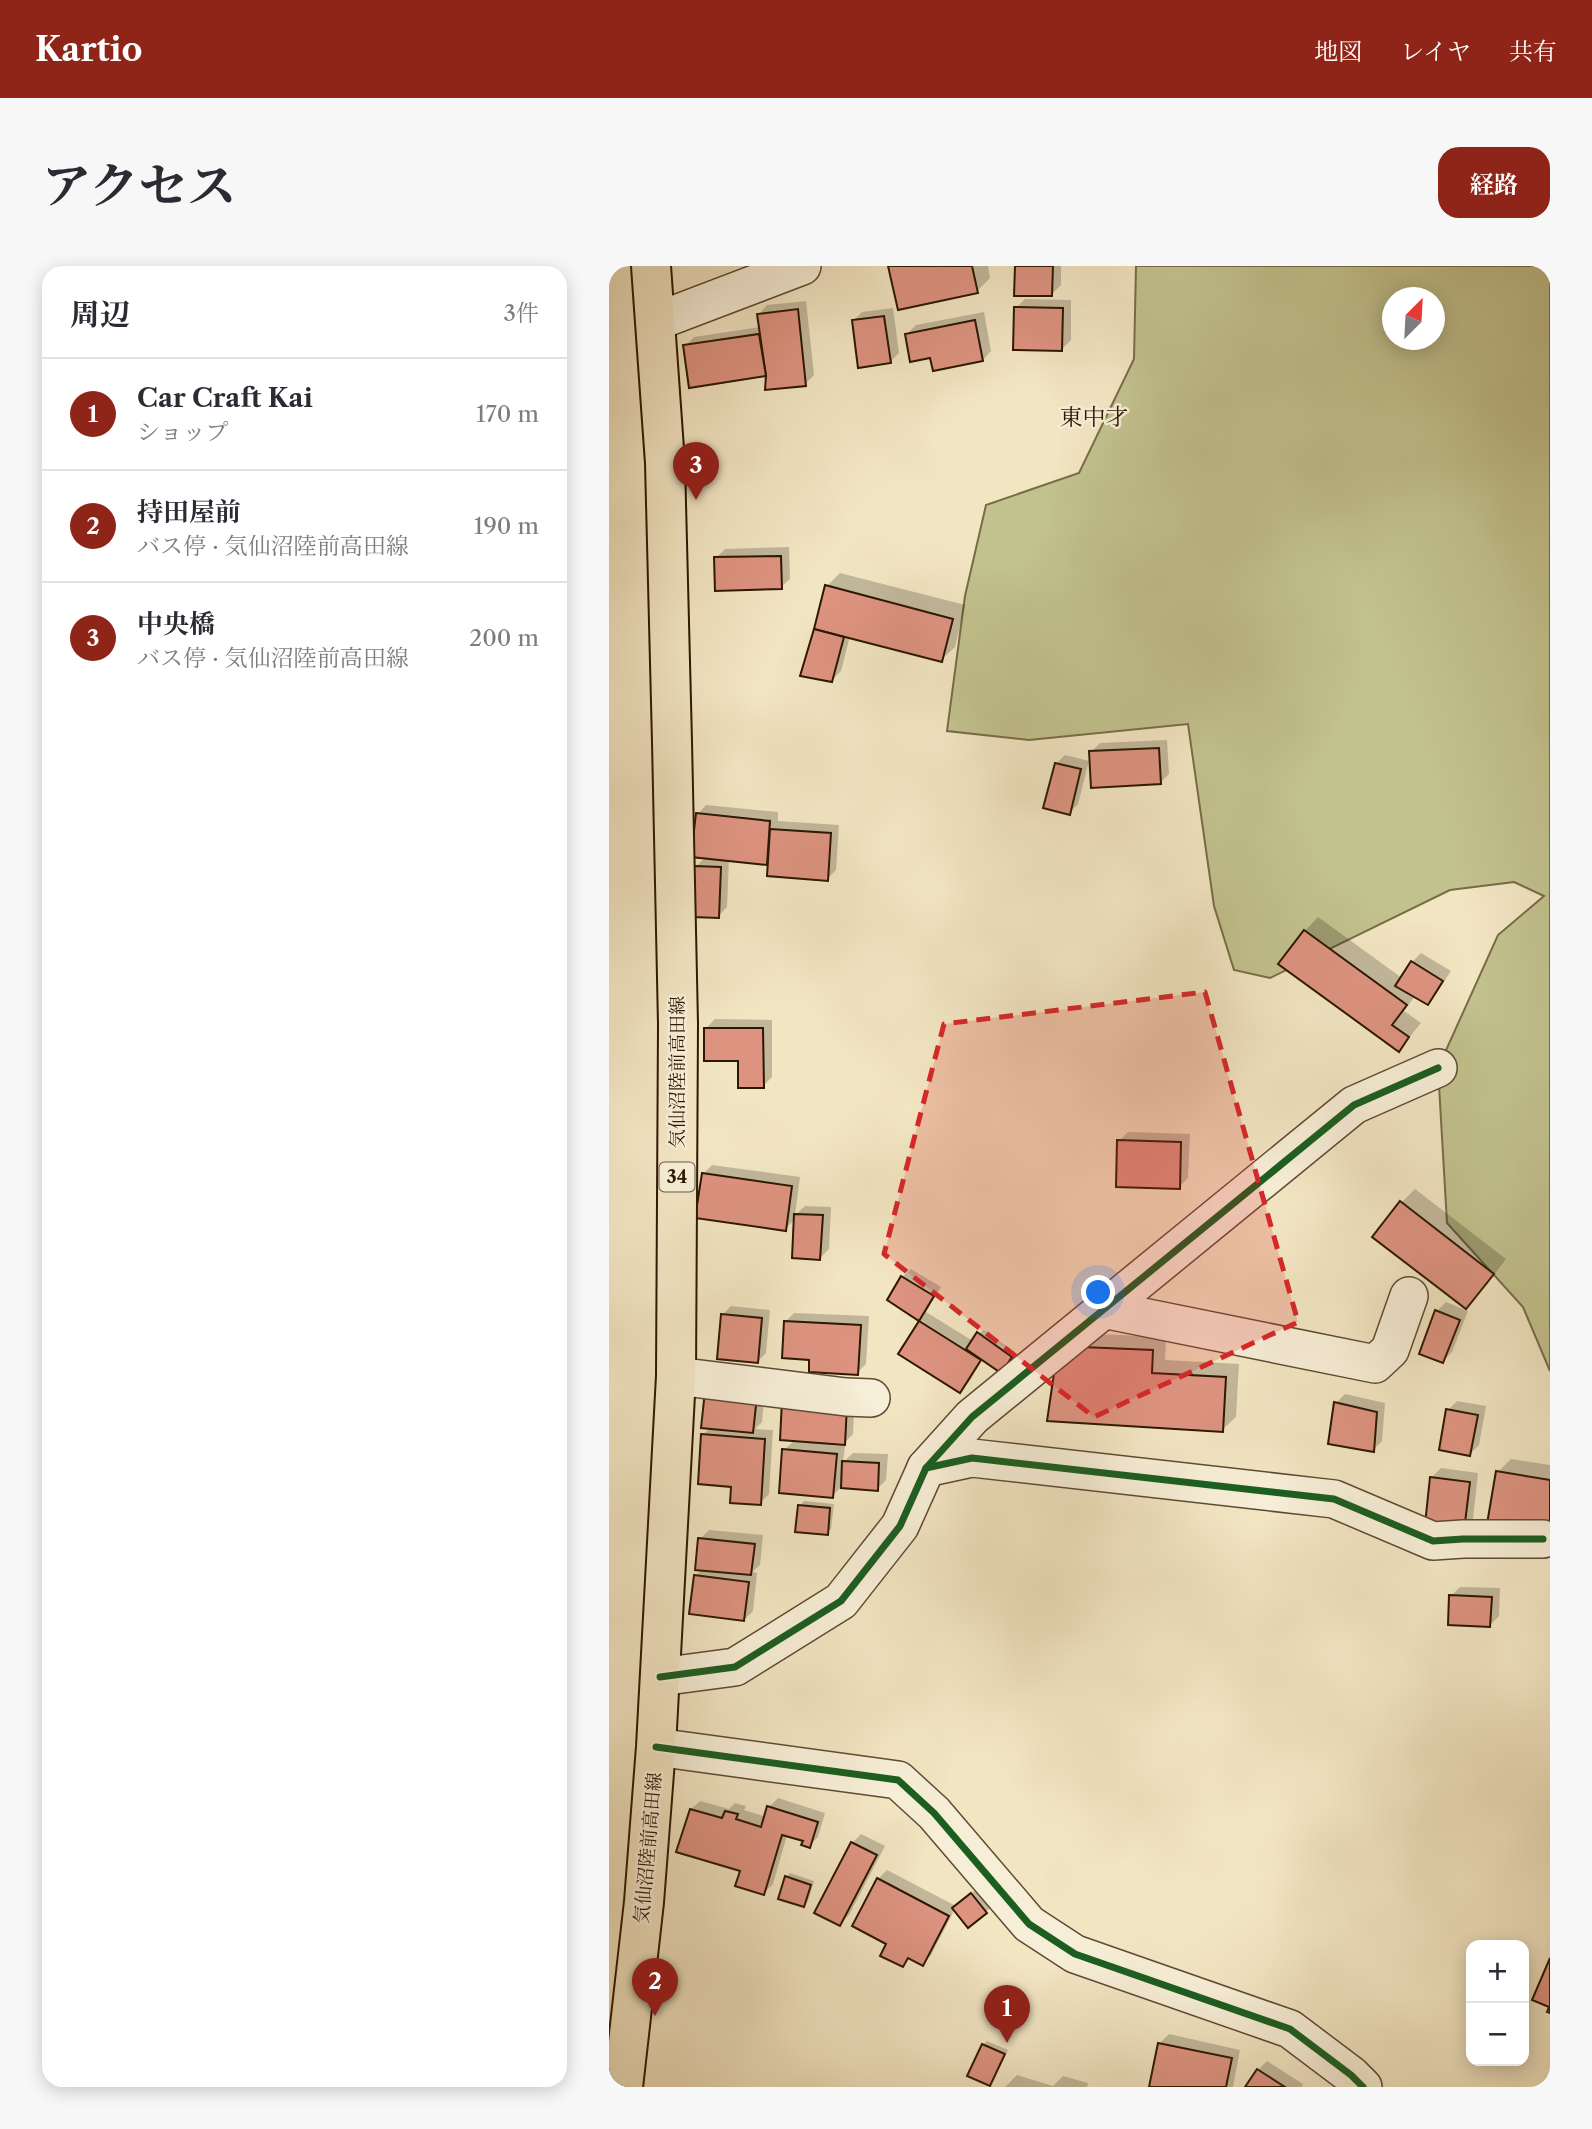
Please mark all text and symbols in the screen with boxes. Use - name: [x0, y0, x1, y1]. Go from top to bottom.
- text: Kartio: [35, 29, 143, 70]
- text: 地図: [1314, 37, 1362, 66]
- text: レイヤ: [1400, 37, 1471, 66]
- text: 共有: [1509, 37, 1557, 66]
- button: 経路: [1438, 147, 1550, 218]
- text: アクセス: [42, 155, 237, 216]
- north arrow: [1382, 287, 1445, 350]
- text: 周辺: [70, 296, 130, 333]
- text: 3件: [503, 299, 539, 327]
- text: Car Craft Kai: [137, 382, 313, 414]
- text: 1: [88, 400, 98, 428]
- text: 170 m: [476, 400, 539, 428]
- district label: 東中才: [1060, 403, 1129, 431]
- text: ショップ: [137, 418, 229, 446]
- pin: 3: [673, 442, 719, 500]
- text: 持田屋前: [137, 496, 241, 528]
- text: 2: [86, 512, 100, 540]
- text: 190 m: [474, 512, 539, 540]
- text: バス停 · 気仙沼陸前高田線: [137, 532, 409, 560]
- text: 中央橋: [137, 608, 215, 640]
- text: 3: [87, 624, 100, 652]
- text: 200 m: [469, 624, 539, 652]
- text: バス停 · 気仙沼陸前高田線: [137, 644, 409, 672]
- street label: 気仙沼陸前高田線: [666, 996, 689, 1148]
- road number: 34: [659, 1162, 695, 1192]
- your location: [1081, 1275, 1115, 1309]
- street label: 気仙沼陸前高田線: [630, 1771, 666, 1925]
- map controls: [1466, 1940, 1529, 2066]
- button: +: [1466, 1940, 1529, 2003]
- pin: 2: [632, 1958, 678, 2016]
- pin: 1: [984, 1985, 1030, 2043]
- button: −: [1466, 2003, 1529, 2066]

